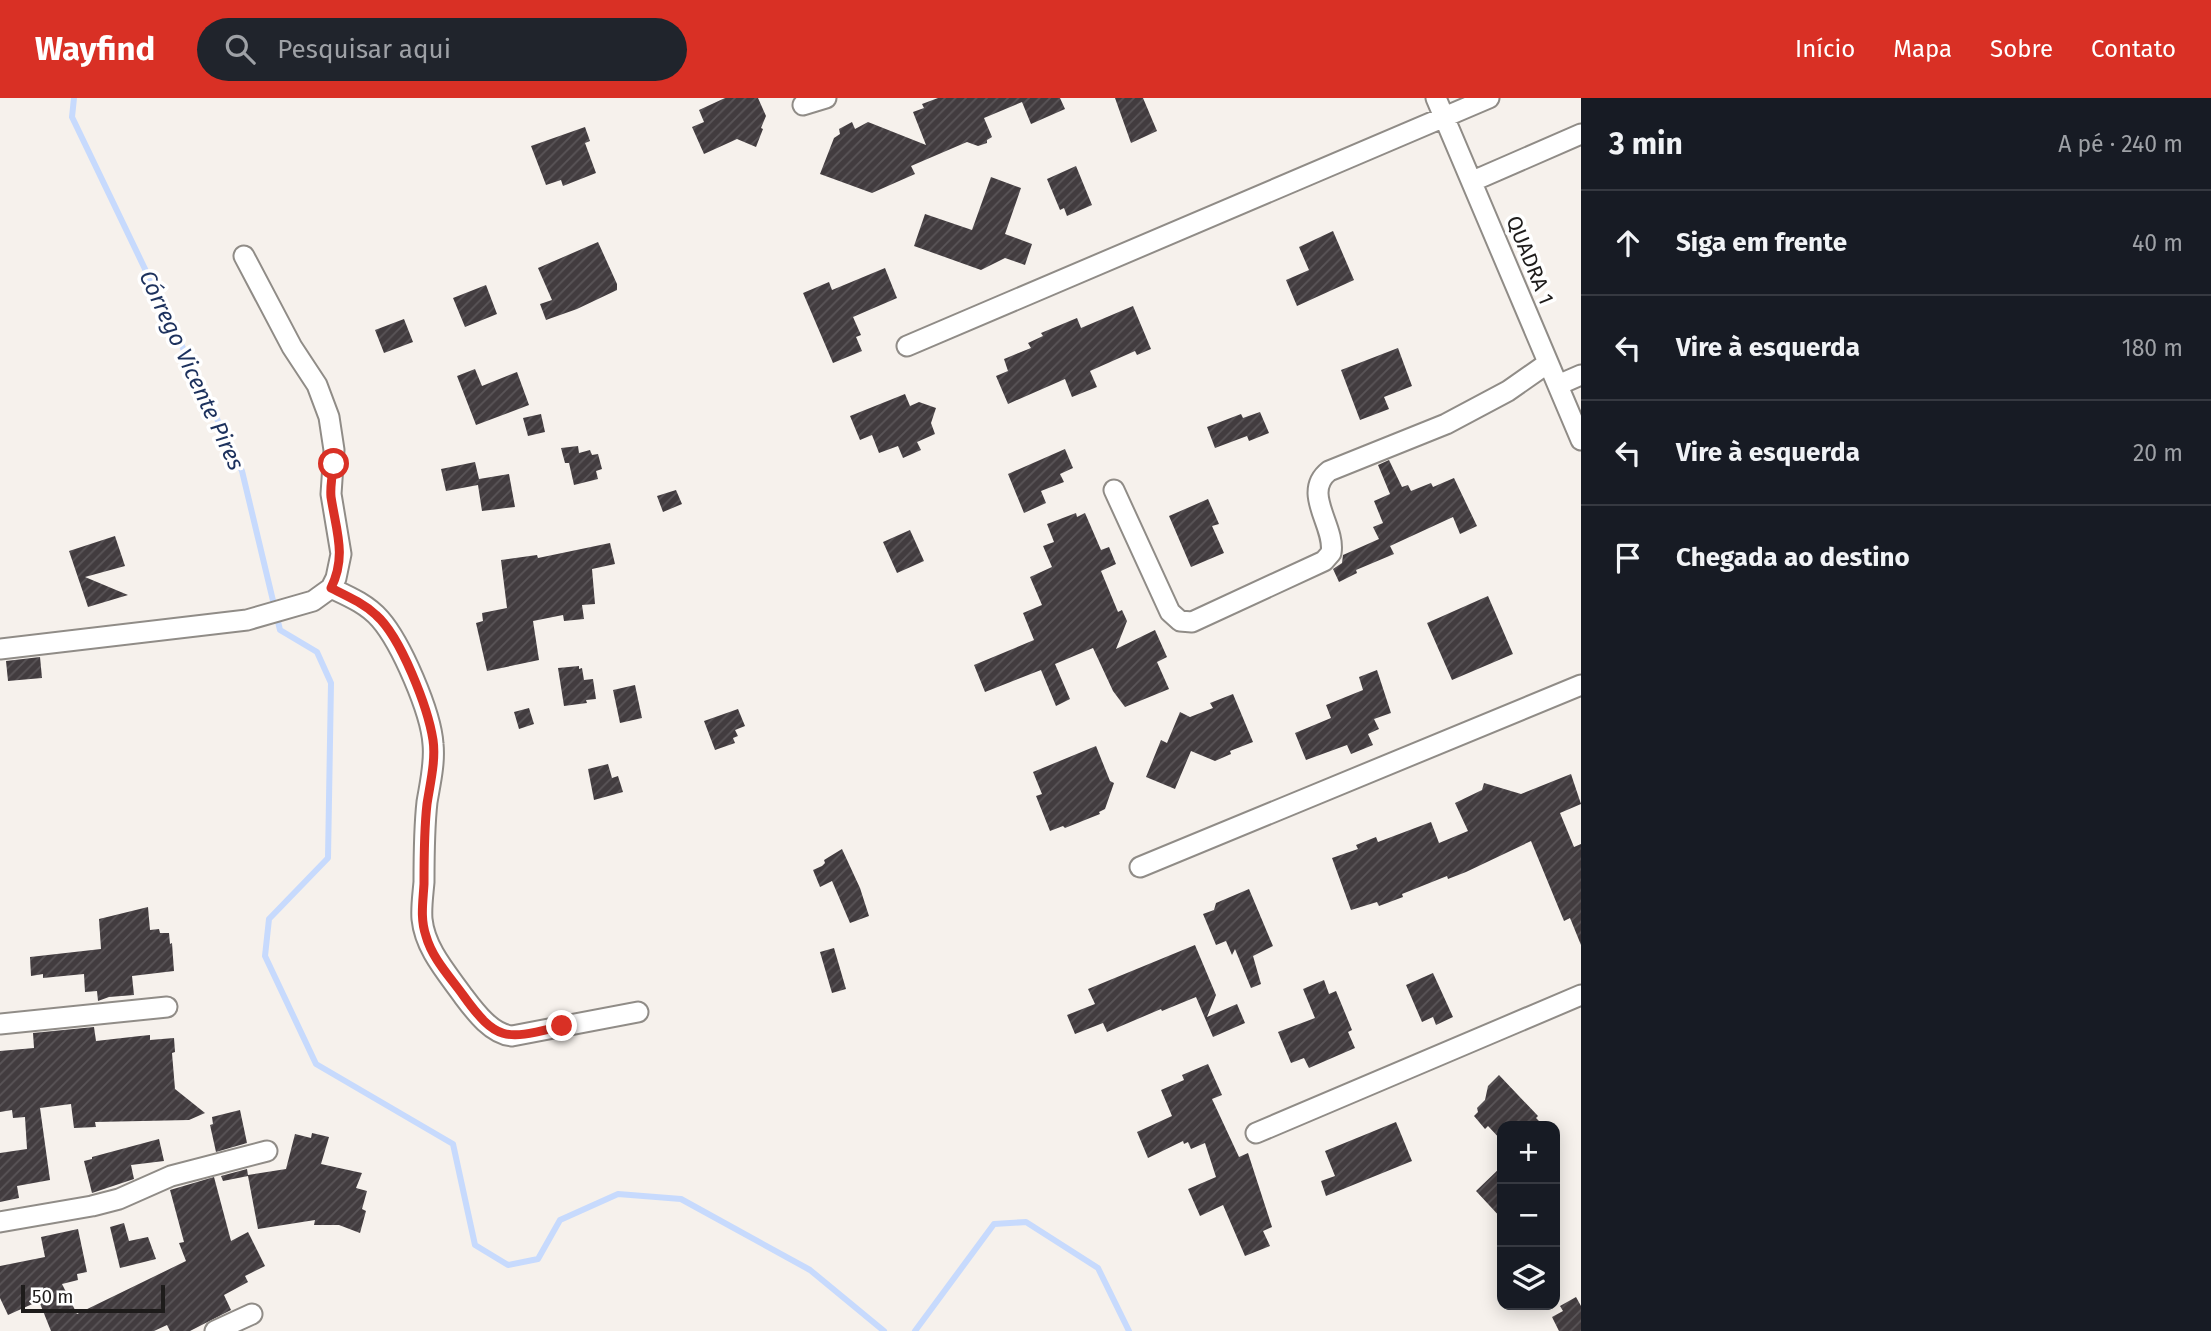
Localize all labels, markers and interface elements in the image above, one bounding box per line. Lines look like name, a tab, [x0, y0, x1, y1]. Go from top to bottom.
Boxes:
search box	[197, 18, 687, 81]
text: Wayfind	[35, 29, 155, 69]
icon: search	[221, 30, 259, 68]
text: Pesquisar aqui	[277, 34, 451, 65]
text: Início	[1795, 35, 1855, 63]
text: Mapa	[1893, 35, 1952, 63]
text: Sobre	[1990, 35, 2053, 63]
text: Contato	[2091, 35, 2176, 63]
text: 3 min	[1609, 126, 1683, 162]
text: A pé · 240 m	[2058, 130, 2183, 158]
street label: QUADRA 1	[1500, 212, 1560, 308]
icon: ahead	[1609, 224, 1647, 262]
text: Siga em frente	[1676, 227, 1847, 258]
text: 40 m	[2132, 229, 2183, 257]
water label: Córrego Vicente Pires	[133, 266, 251, 475]
icon: left	[1609, 329, 1647, 367]
text: Vire à esquerda	[1676, 332, 1860, 363]
text: 180 m	[2122, 334, 2183, 362]
icon: left	[1609, 434, 1647, 472]
text: Vire à esquerda	[1676, 437, 1860, 468]
text: 20 m	[2133, 439, 2183, 467]
route start	[318, 448, 349, 479]
icon: arrive	[1609, 539, 1647, 577]
text: Chegada ao destino	[1676, 542, 1910, 573]
route end	[546, 1010, 577, 1041]
map controls	[1497, 1121, 1560, 1310]
button: +	[1497, 1121, 1560, 1184]
button: −	[1497, 1184, 1560, 1247]
button: layers	[1497, 1247, 1560, 1310]
scale bar	[21, 1282, 164, 1314]
text: 50 m	[32, 1285, 73, 1308]

